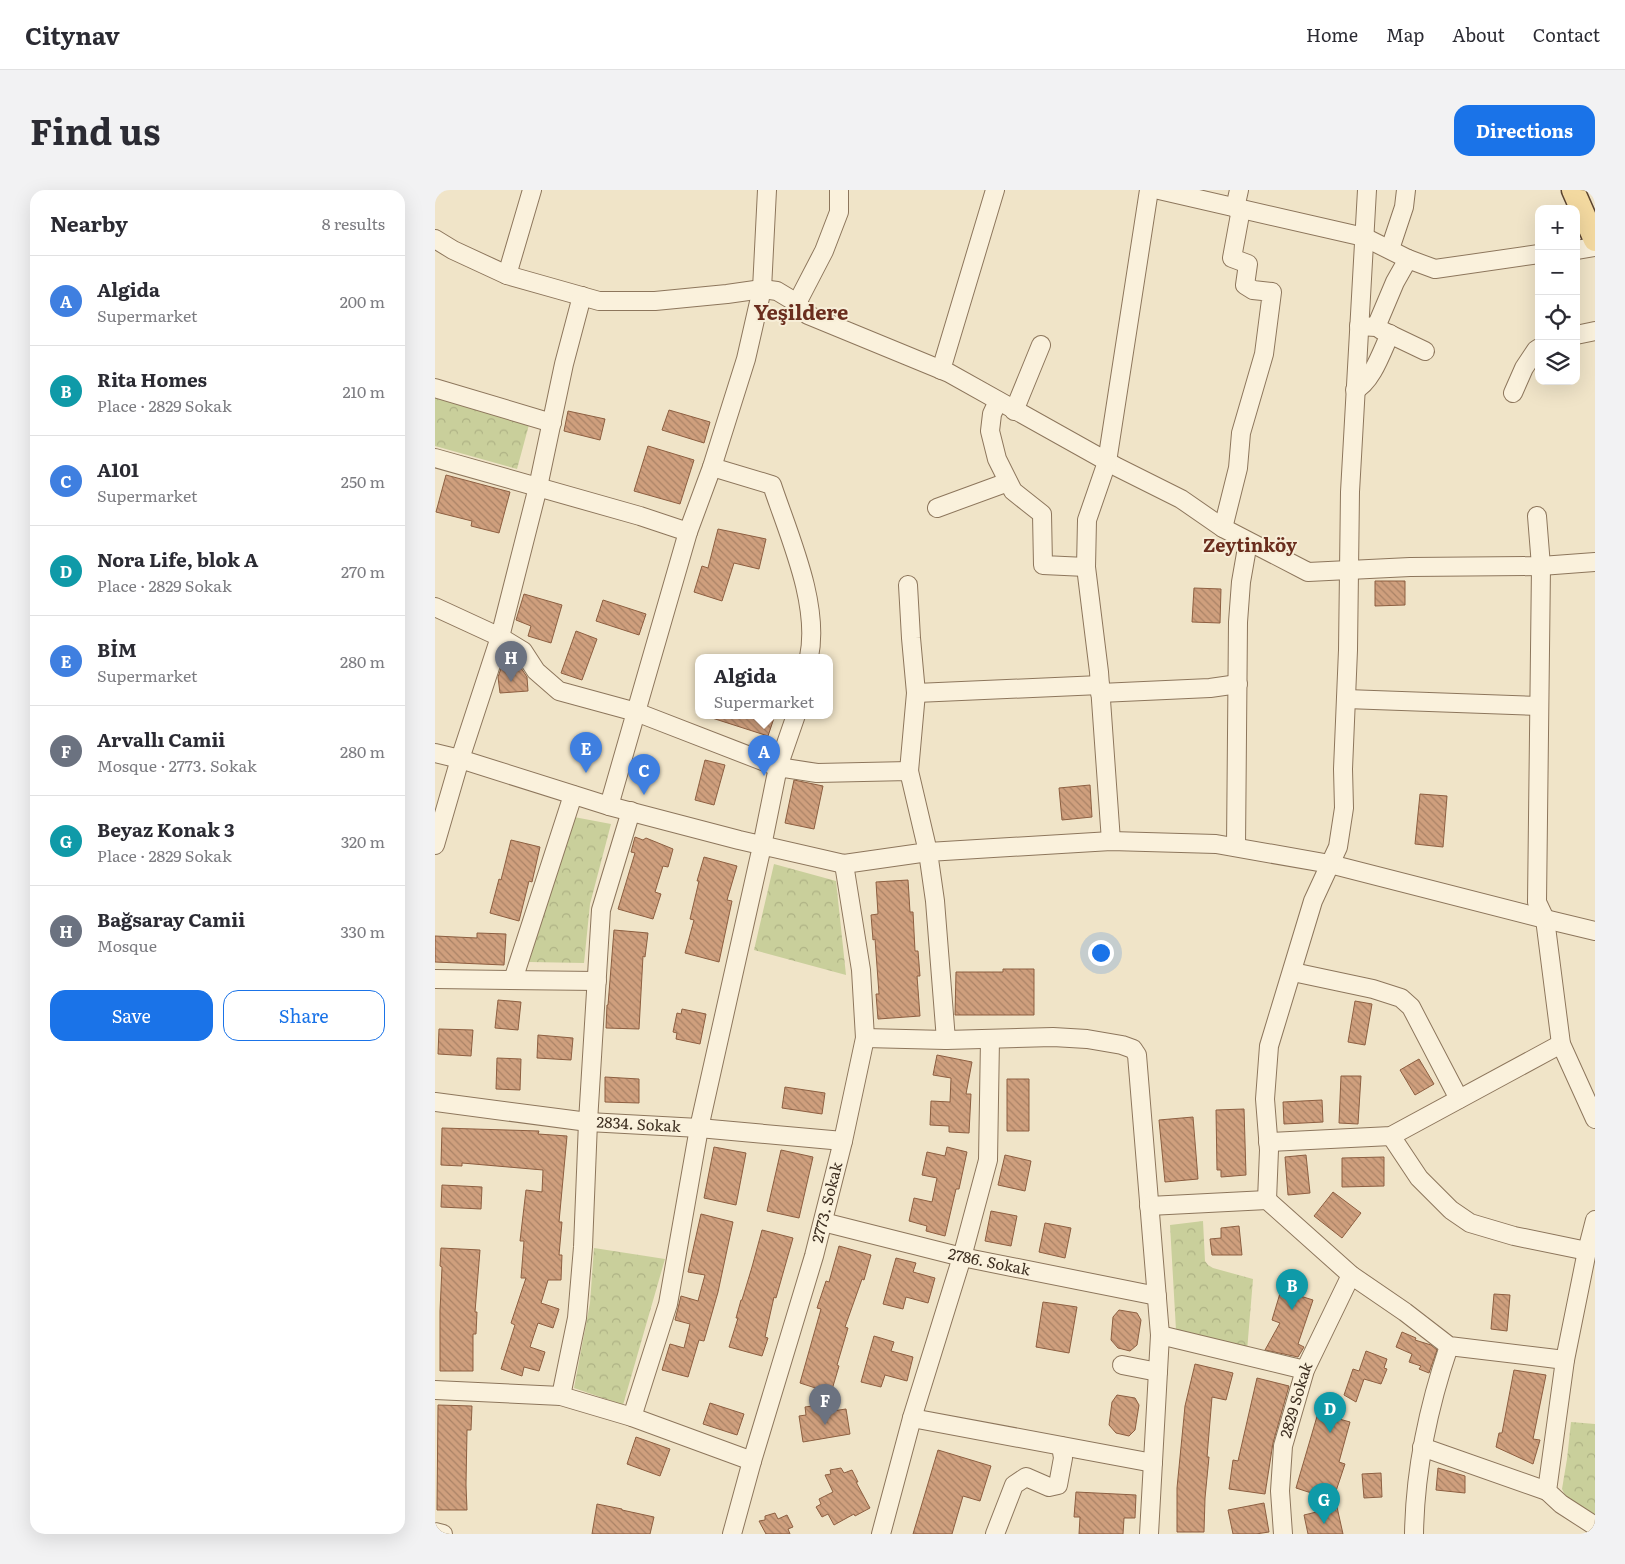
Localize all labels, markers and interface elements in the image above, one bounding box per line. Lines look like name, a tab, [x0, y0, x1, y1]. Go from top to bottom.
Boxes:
text: Citynav	[25, 17, 120, 52]
text: Home	[1306, 21, 1358, 48]
text: Map	[1386, 21, 1424, 48]
text: About	[1452, 21, 1505, 48]
text: Contact	[1533, 21, 1600, 48]
text: Find us	[30, 104, 160, 156]
button: Directions	[1454, 105, 1595, 156]
map controls	[1535, 205, 1580, 385]
button: +	[1535, 205, 1580, 250]
text: Nearby	[50, 207, 128, 238]
text: 8 results	[322, 211, 385, 235]
button: −	[1535, 250, 1580, 295]
text: Algida	[97, 275, 160, 303]
text: A	[60, 289, 72, 313]
text: 200 m	[340, 289, 385, 313]
button: locate	[1535, 295, 1580, 340]
district label: Yeşildere	[754, 296, 848, 326]
text: Supermarket	[97, 303, 197, 327]
button: layers	[1535, 340, 1580, 385]
text: Rita Homes	[97, 365, 207, 393]
text: B	[60, 379, 72, 403]
text: 210 m	[342, 379, 385, 403]
text: Place · 2829 Sokak	[97, 393, 232, 417]
text: A101	[97, 455, 139, 483]
text: C	[60, 469, 72, 493]
text: 250 m	[341, 469, 385, 493]
text: Supermarket	[97, 483, 197, 507]
district label: Zeytinköy	[1203, 531, 1297, 558]
text: Nora Life, blok A	[97, 545, 258, 573]
text: D	[60, 559, 72, 583]
text: 270 m	[341, 559, 385, 583]
text: Place · 2829 Sokak	[97, 573, 232, 597]
text: BİM	[97, 635, 137, 663]
pin: H	[495, 641, 527, 682]
text: E	[61, 649, 71, 673]
text: 280 m	[340, 649, 385, 673]
popup	[695, 654, 833, 719]
text: Algida	[714, 661, 777, 689]
text: Supermarket	[97, 663, 197, 687]
text: Supermarket	[714, 689, 814, 713]
text: Arvallı Camii	[97, 725, 225, 753]
pin: E	[570, 732, 602, 773]
pin: A	[748, 735, 780, 776]
text: F	[61, 739, 71, 763]
text: 280 m	[340, 739, 385, 763]
text: Mosque · 2773. Sokak	[97, 753, 257, 777]
pin: C	[628, 754, 660, 795]
text: Beyaz Konak 3	[97, 815, 235, 843]
text: G	[60, 829, 72, 853]
text: 320 m	[341, 829, 385, 853]
text: Place · 2829 Sokak	[97, 843, 232, 867]
text: Bağsaray Camii	[97, 905, 245, 933]
text: H	[59, 919, 73, 943]
text: 330 m	[340, 919, 385, 943]
text: Mosque	[97, 933, 157, 957]
your location	[1088, 940, 1114, 966]
button: Save	[50, 990, 213, 1041]
button: Share	[223, 990, 385, 1041]
street label: 2834. Sokak	[596, 1109, 682, 1137]
street label: 2773. Sokak	[805, 1158, 847, 1245]
street label: 2786. Sokak	[946, 1241, 1033, 1281]
pin: B	[1276, 1269, 1308, 1310]
street label: 2829 Sokak	[1273, 1357, 1318, 1440]
pin: F	[809, 1384, 841, 1425]
pin: D	[1314, 1392, 1346, 1433]
pin: G	[1308, 1483, 1340, 1524]

